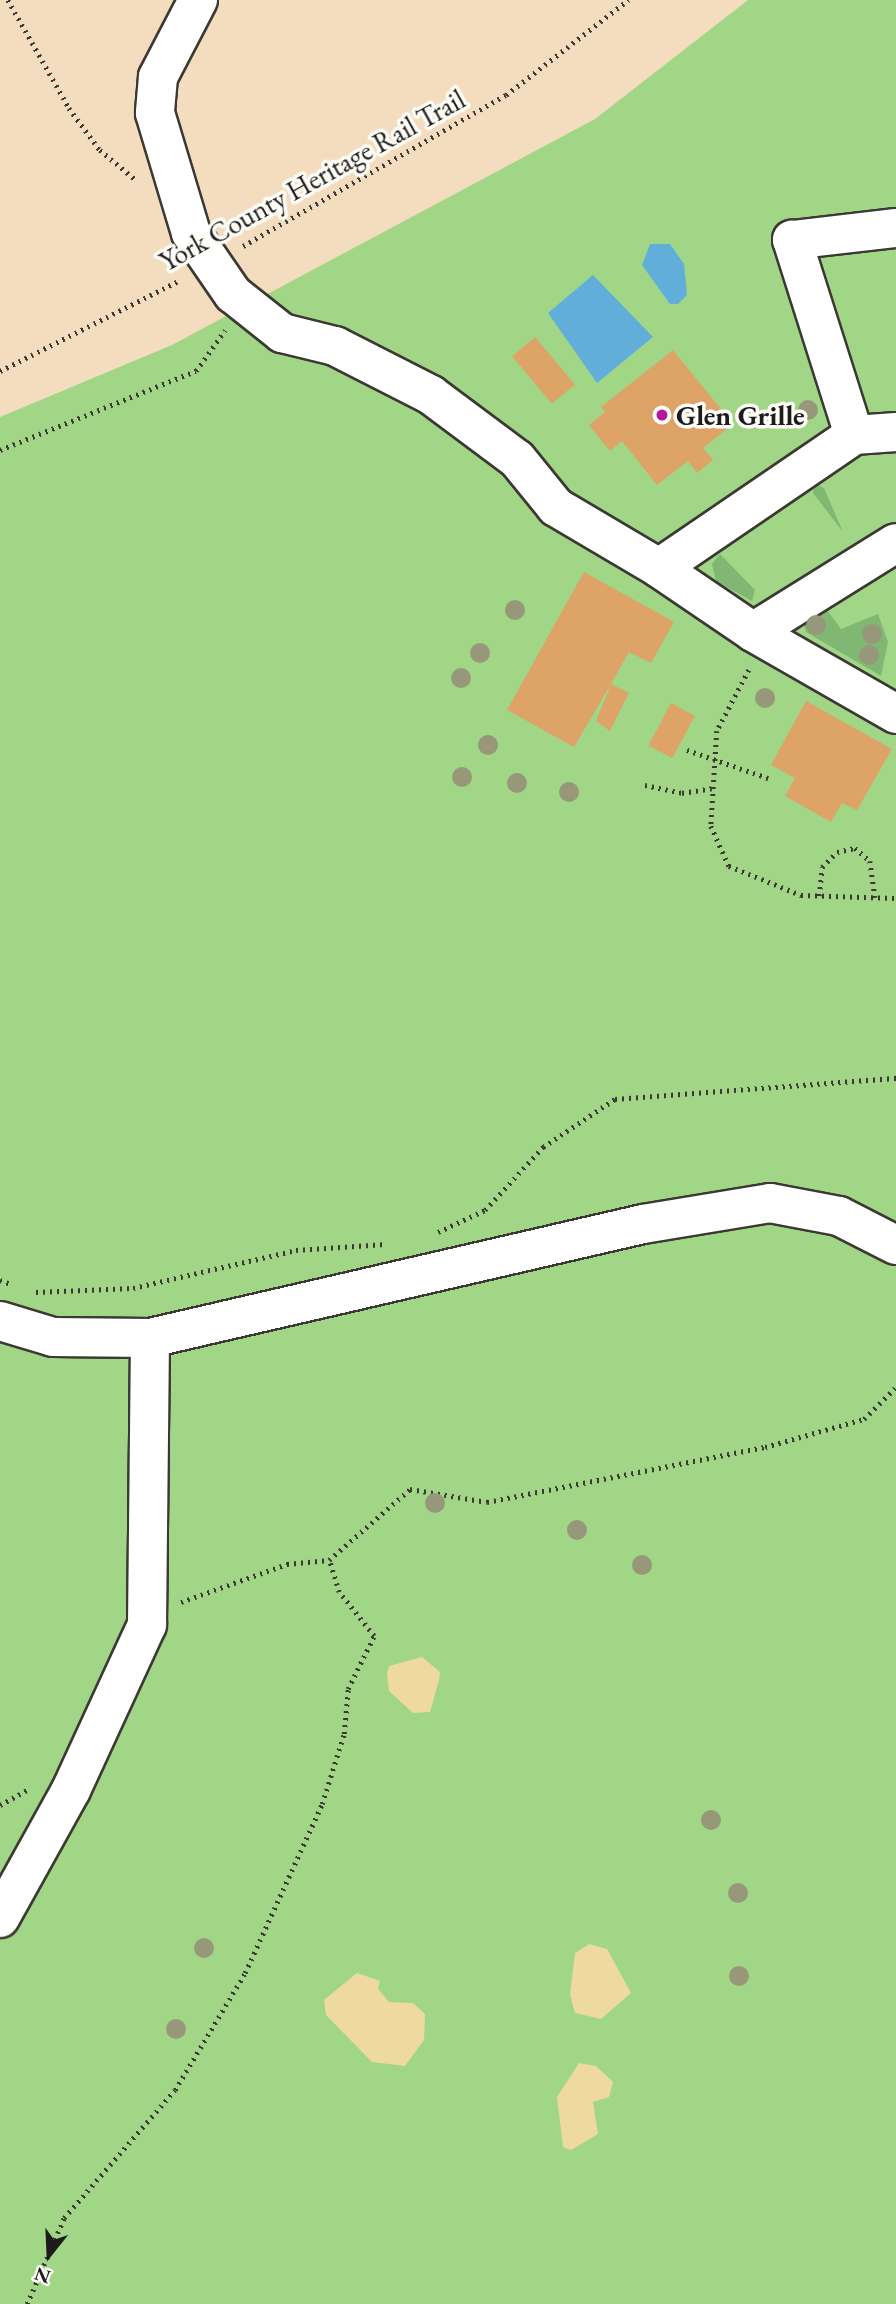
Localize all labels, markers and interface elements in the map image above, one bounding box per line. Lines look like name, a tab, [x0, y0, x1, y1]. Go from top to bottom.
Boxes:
street label: York County Heritage Rail Trail	[153, 82, 471, 278]
place label: Glen Grille	[676, 398, 805, 432]
marker: Glen Grille	[654, 407, 670, 423]
north arrow	[14, 2220, 84, 2290]
text: N	[31, 2261, 54, 2290]

